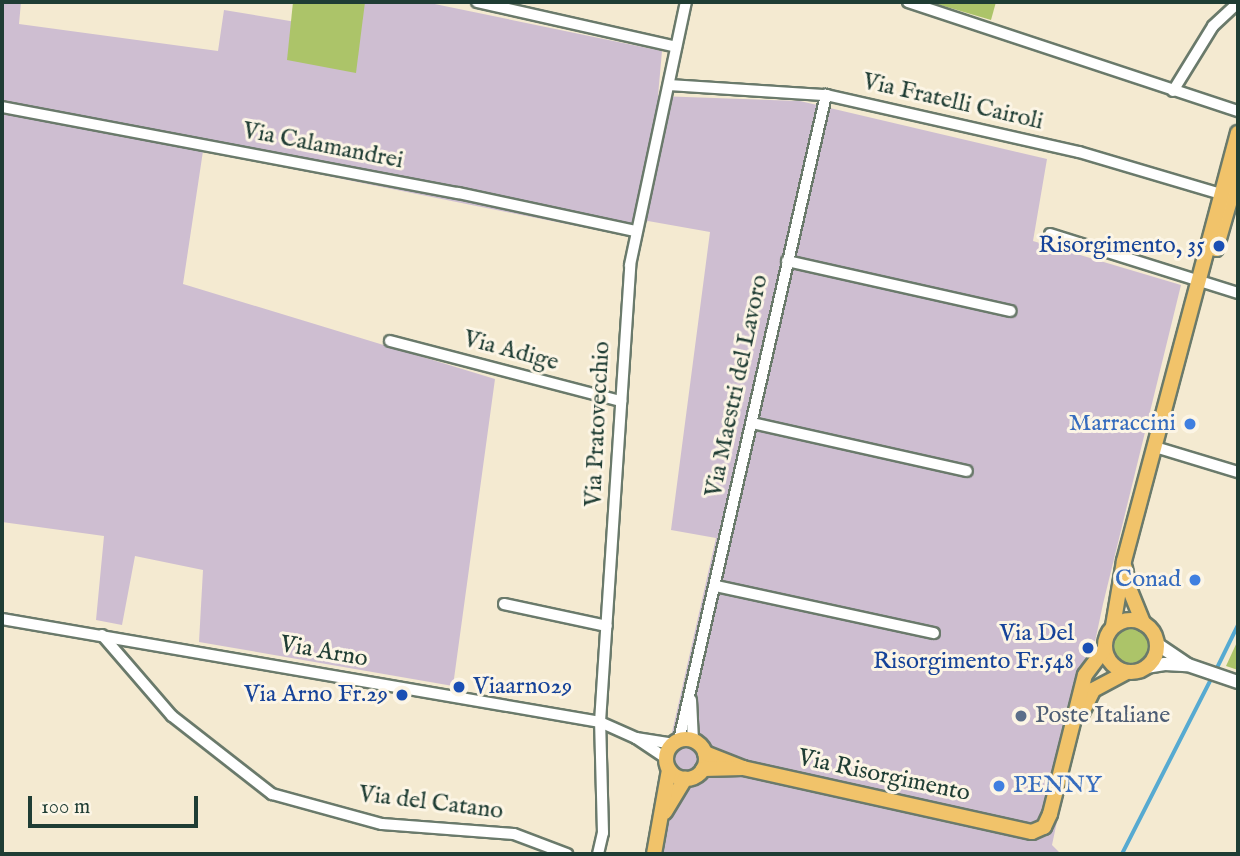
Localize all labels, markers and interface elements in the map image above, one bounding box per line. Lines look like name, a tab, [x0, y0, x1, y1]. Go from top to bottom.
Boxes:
street label: Via Fratelli Cairoli	[860, 67, 1046, 137]
street label: Via Calamandrei	[240, 116, 406, 176]
place label: Risorgimento, 35	[1038, 232, 1205, 260]
marker: Risorgimento, 35	[1211, 238, 1227, 254]
street label: Via Maestri del Lavoro	[699, 272, 775, 500]
street label: Via Adige	[460, 325, 562, 377]
street label: Via Pratovecchio	[579, 340, 617, 508]
place label: Marraccini	[1069, 410, 1176, 438]
marker: Marraccini	[1182, 416, 1198, 432]
place label: Conad	[1115, 566, 1181, 594]
marker: Conad	[1187, 572, 1203, 588]
place label: Via Del Risorgimento Fr.548	[873, 620, 1074, 676]
street label: Via Arno	[278, 630, 370, 674]
marker: Via Del Risorgimento Fr.548	[1080, 640, 1096, 656]
place label: Viaarno29	[473, 673, 572, 701]
marker: Viaarno29	[451, 679, 467, 695]
place label: Via Arno Fr.29	[244, 681, 388, 709]
marker: Via Arno Fr.29	[394, 687, 410, 703]
place label: Poste Italiane	[1035, 702, 1170, 730]
marker: Poste Italiane	[1013, 708, 1029, 724]
street label: Via Risorgimento	[795, 744, 973, 808]
place label: PENNY	[1013, 772, 1101, 800]
marker: PENNY	[991, 778, 1007, 794]
street label: Via del Catano	[357, 780, 505, 826]
scale bar	[32, 782, 201, 826]
text: 100 m	[41, 794, 90, 821]

